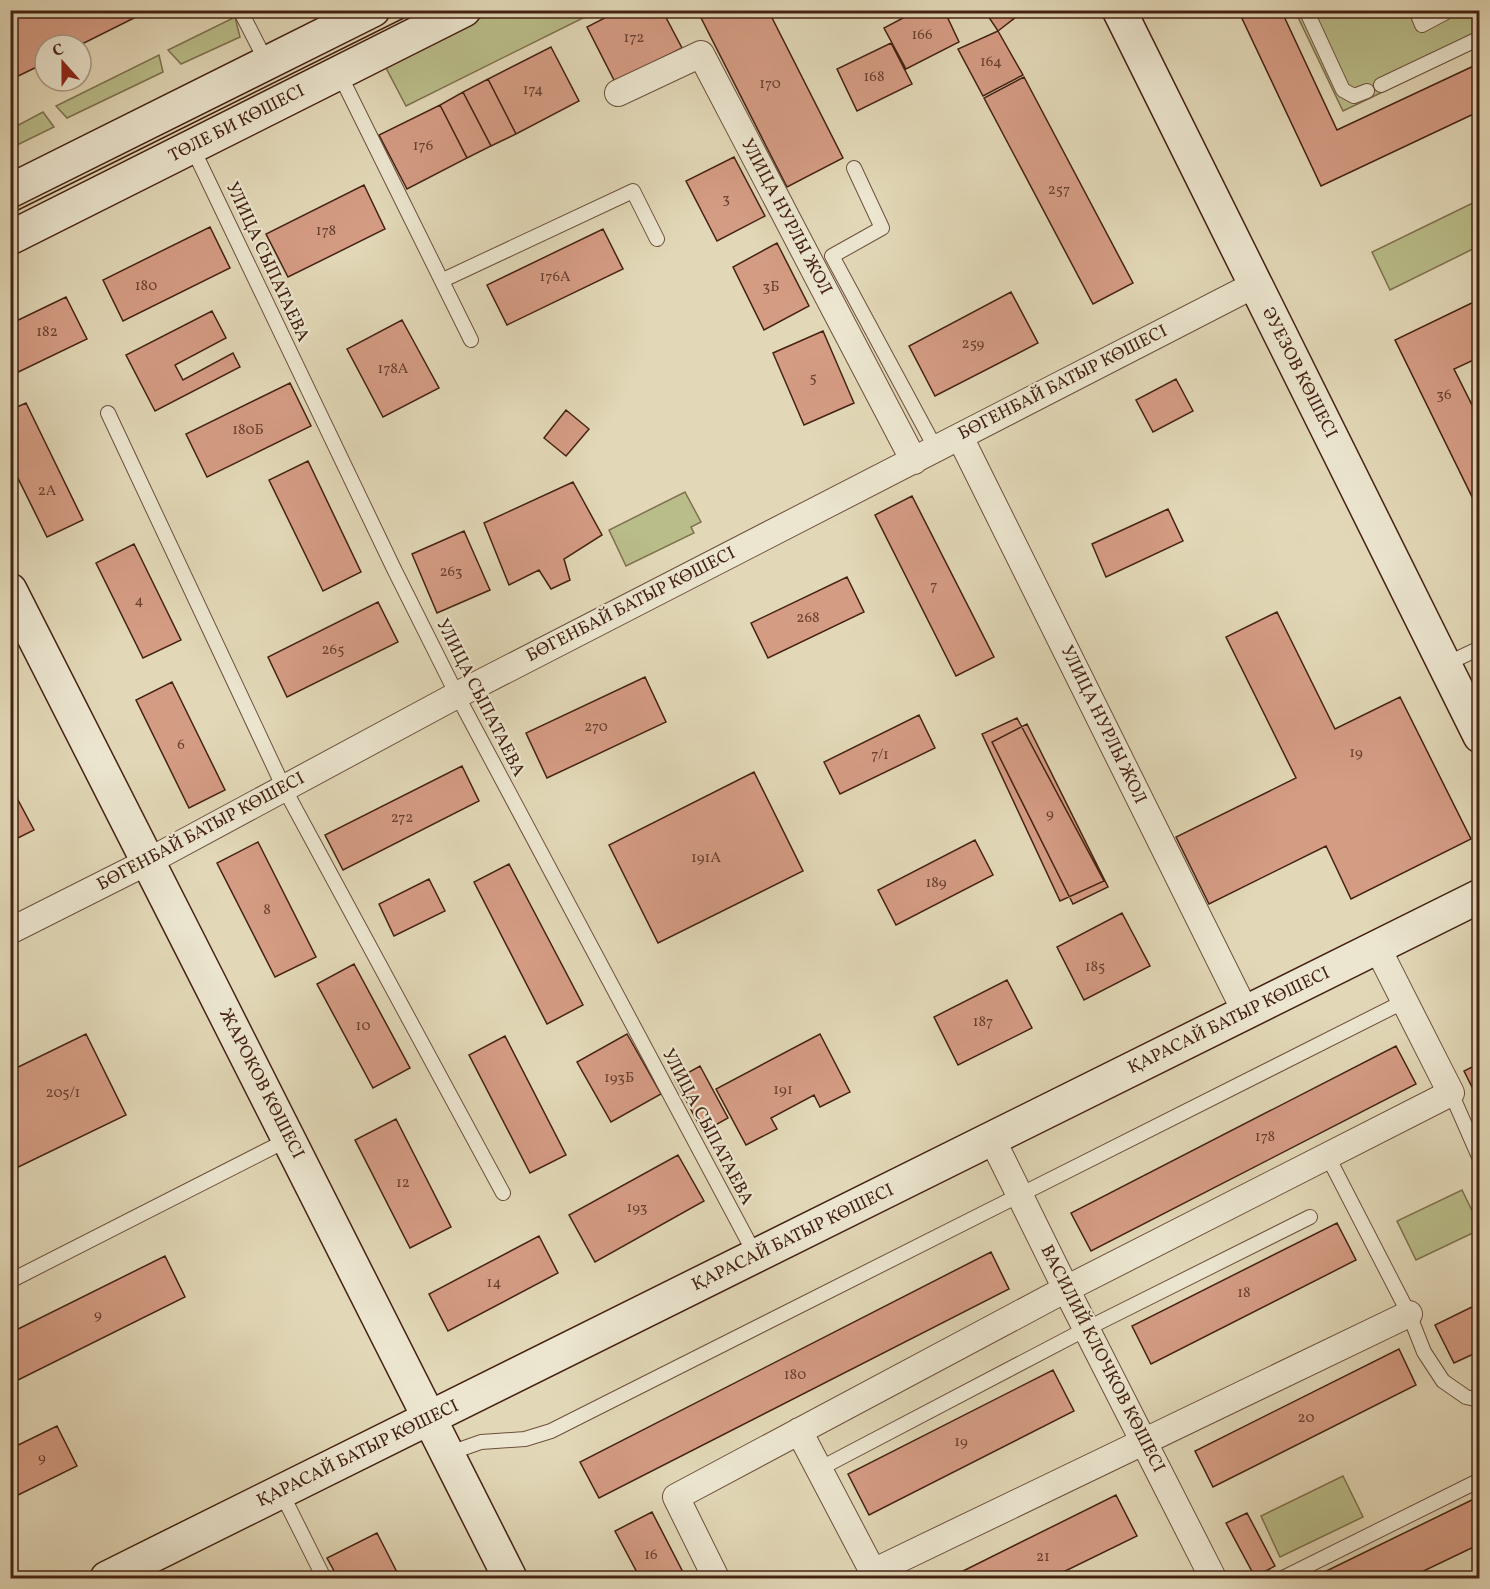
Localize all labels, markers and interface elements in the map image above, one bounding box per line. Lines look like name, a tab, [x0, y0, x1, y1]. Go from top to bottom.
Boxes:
house number: 166	[911, 25, 933, 46]
house number: 172	[624, 28, 644, 49]
north arrow	[33, 33, 93, 93]
text: С	[50, 39, 67, 63]
house number: 164	[980, 52, 1002, 73]
house number: 168	[863, 67, 885, 88]
house number: 170	[759, 74, 781, 95]
street label: ТӨЛЕ БИ КӨШЕСІ	[165, 79, 309, 169]
house number: 174	[523, 80, 543, 101]
street label: УЛИЦА НУРЛЫ ЖОЛ	[734, 135, 838, 299]
house number: 176	[413, 136, 433, 157]
street label: УЛИЦА СЫПАТАЕВА	[219, 178, 315, 346]
house number: 257	[1048, 180, 1070, 201]
house number: 3	[722, 189, 730, 210]
house number: 178	[316, 221, 336, 242]
house number: 176А	[539, 267, 571, 288]
house number: 180	[135, 276, 157, 297]
house number: 3Б	[763, 277, 779, 298]
street label: ӘУЕЗОВ КӨШЕСІ	[1255, 303, 1343, 443]
street label: БӨГЕНБАЙ БАТЫР КӨШЕСІ	[954, 319, 1172, 447]
house number: 182	[36, 322, 58, 343]
house number: 259	[962, 334, 985, 355]
house number: 178А	[378, 359, 409, 380]
house number: 5	[809, 368, 817, 389]
house number: 36	[1436, 385, 1452, 406]
house number: 180Б	[232, 420, 264, 441]
house number: 2А	[38, 481, 57, 502]
street label: БӨГЕНБАЙ БАТЫР КӨШЕСІ	[522, 541, 740, 669]
house number: 263	[439, 562, 463, 583]
house number: 7	[930, 576, 938, 597]
house number: 4	[135, 591, 144, 612]
house number: 268	[796, 608, 820, 629]
street label: УЛИЦА СЫПАТАЕВА	[429, 615, 531, 781]
house number: 265	[322, 640, 344, 661]
street label: УЛИЦА НУРЛЫ ЖОЛ	[1054, 642, 1152, 808]
house number: 270	[584, 717, 608, 738]
house number: 6	[177, 735, 185, 756]
house number: 19	[1349, 743, 1363, 764]
house number: 7/1	[871, 745, 889, 766]
street label: БӨГЕНБАЙ БАТЫР КӨШЕСІ	[93, 767, 309, 897]
house number: 9	[1046, 804, 1054, 825]
house number: 272	[391, 808, 413, 829]
house number: 191А	[691, 848, 721, 869]
house number: 189	[925, 873, 947, 894]
house number: 8	[263, 900, 271, 921]
house number: 185	[1085, 957, 1105, 978]
street label: ҚАРАСАЙ БАТЫР КӨШЕСІ	[1124, 961, 1334, 1081]
street label: ЖАРОКОВ КӨШЕСІ	[212, 1005, 310, 1163]
house number: 187	[973, 1012, 993, 1033]
house number: 10	[356, 1016, 370, 1037]
street label: УЛИЦА СЫПАТАЕВА	[655, 1044, 759, 1210]
house number: 193Б	[604, 1068, 634, 1089]
house number: 191	[773, 1080, 793, 1101]
house number: 205/1	[46, 1083, 80, 1104]
house number: 178	[1255, 1127, 1275, 1148]
house number: 12	[396, 1173, 410, 1194]
street label: ҚАРАСАЙ БАТЫР КӨШЕСІ	[688, 1178, 898, 1298]
house number: 193	[626, 1198, 648, 1219]
street label: ВАСИЛИЙ КЛОЧКОВ КӨШЕСІ	[1034, 1241, 1170, 1477]
house number: 14	[487, 1273, 501, 1294]
house number: 18	[1237, 1283, 1251, 1304]
house number: 9	[94, 1305, 102, 1326]
house number: 180	[784, 1365, 806, 1386]
street label: ҚАРАСАЙ БАТЫР КӨШЕСІ	[253, 1394, 463, 1514]
house number: 20	[1298, 1408, 1314, 1429]
house number: 19	[954, 1432, 968, 1453]
house number: 9	[38, 1448, 46, 1469]
house number: 16	[644, 1545, 658, 1566]
house number: 21	[1036, 1547, 1050, 1568]

